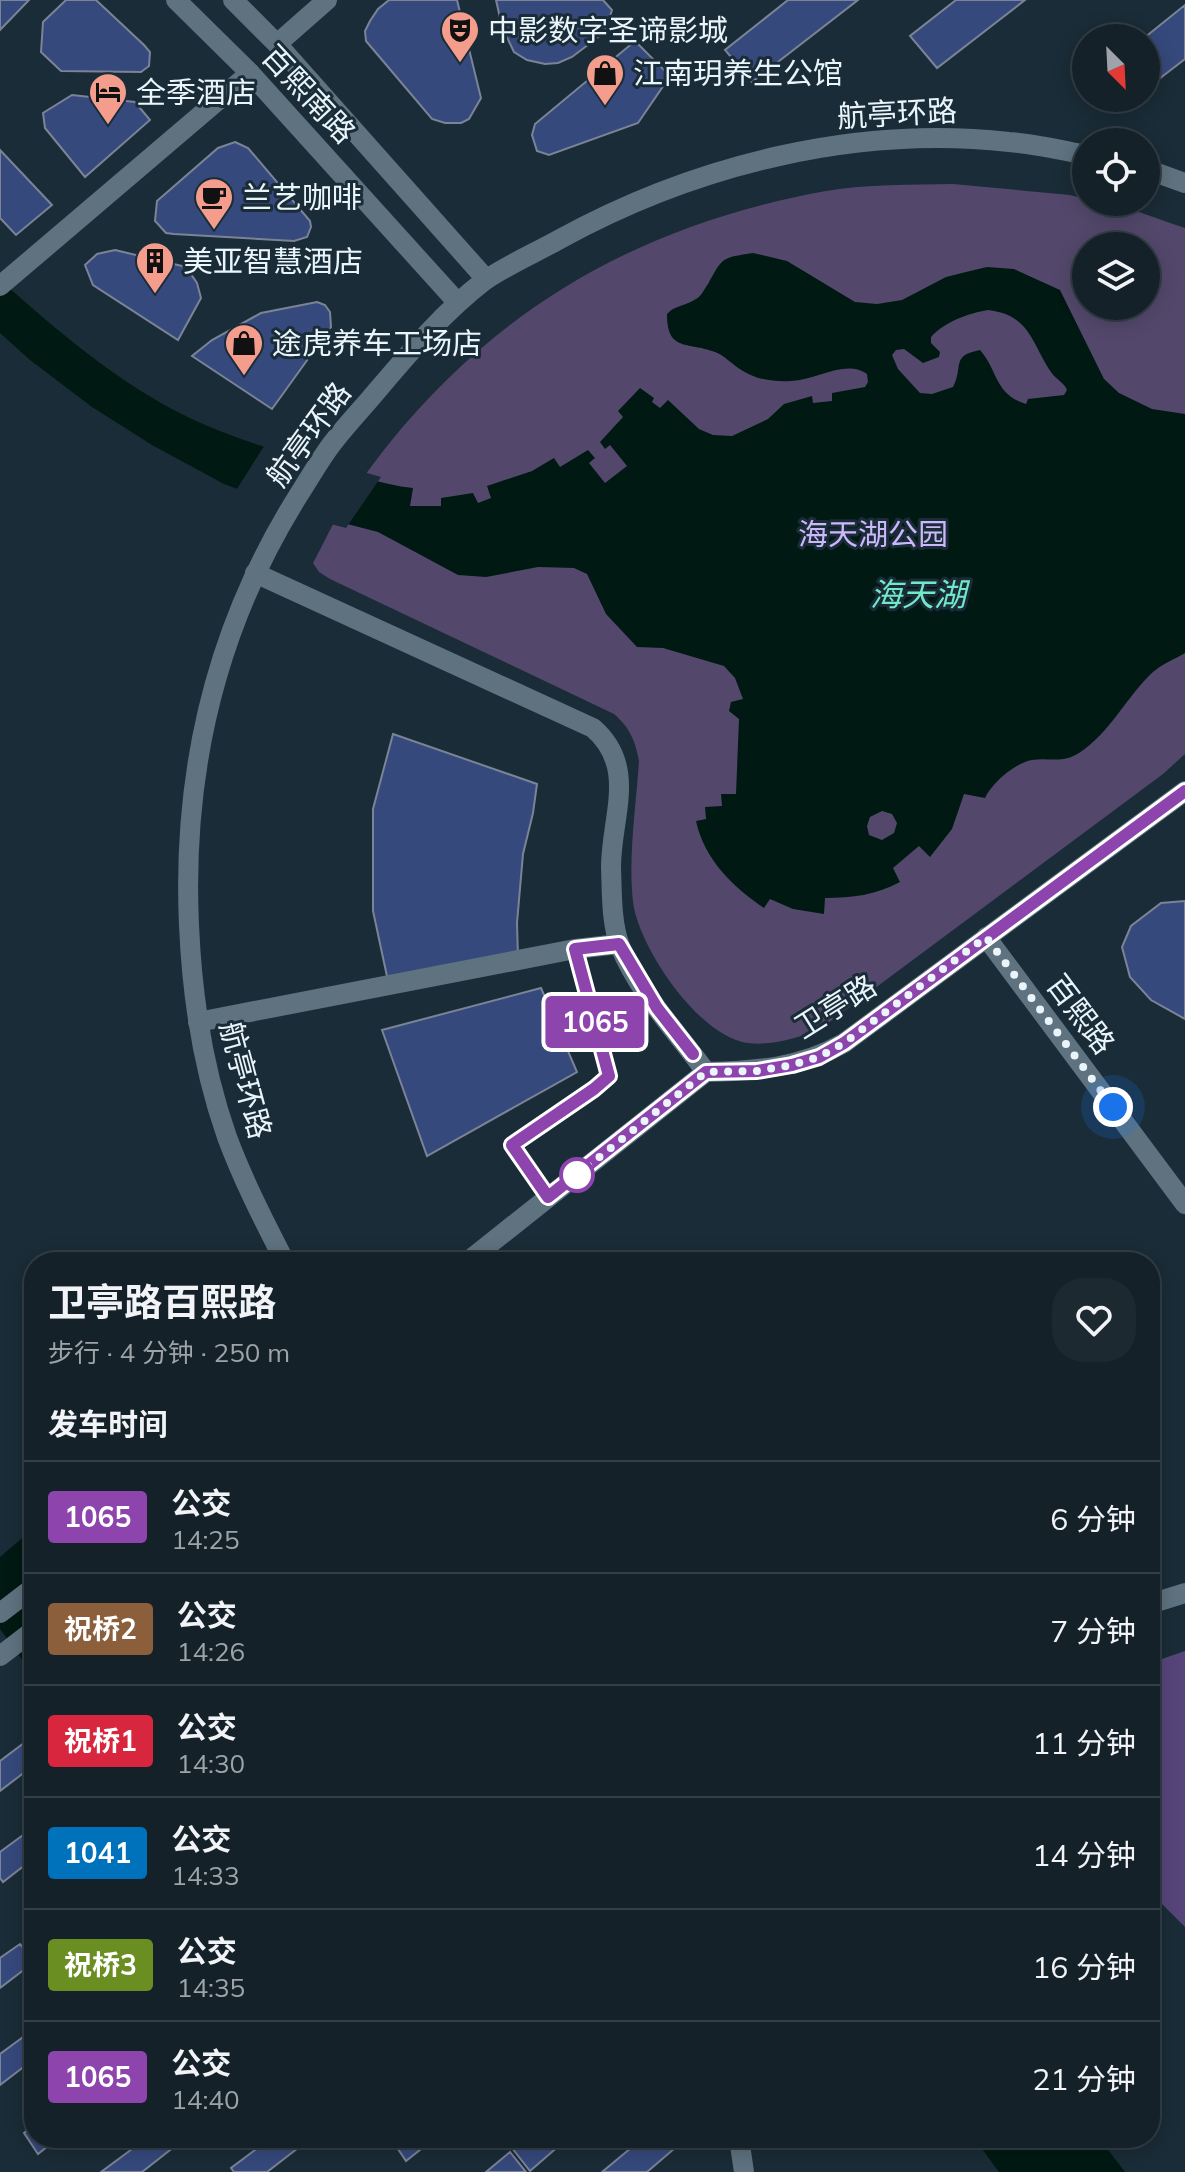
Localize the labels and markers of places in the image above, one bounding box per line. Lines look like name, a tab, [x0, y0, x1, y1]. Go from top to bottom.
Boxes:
theatre icon: 中影数字圣谛影城	[439, 9, 481, 64]
place label: 中影数字圣谛影城	[488, 11, 728, 49]
shop icon: 江南玥养生公馆	[584, 52, 626, 107]
place label: 江南玥养生公馆	[633, 54, 843, 92]
hotel icon: 全季酒店	[87, 71, 129, 126]
place label: 全季酒店	[136, 73, 256, 111]
cafe icon: 兰艺咖啡	[193, 176, 235, 231]
place label: 兰艺咖啡	[242, 178, 362, 216]
building icon: 美亚智慧酒店	[134, 240, 176, 295]
place label: 美亚智慧酒店	[183, 242, 363, 280]
shop icon: 途虎养车工场店	[223, 322, 265, 377]
place label: 途虎养车工场店	[272, 324, 482, 362]
unlabelled marker	[560, 1158, 594, 1192]

